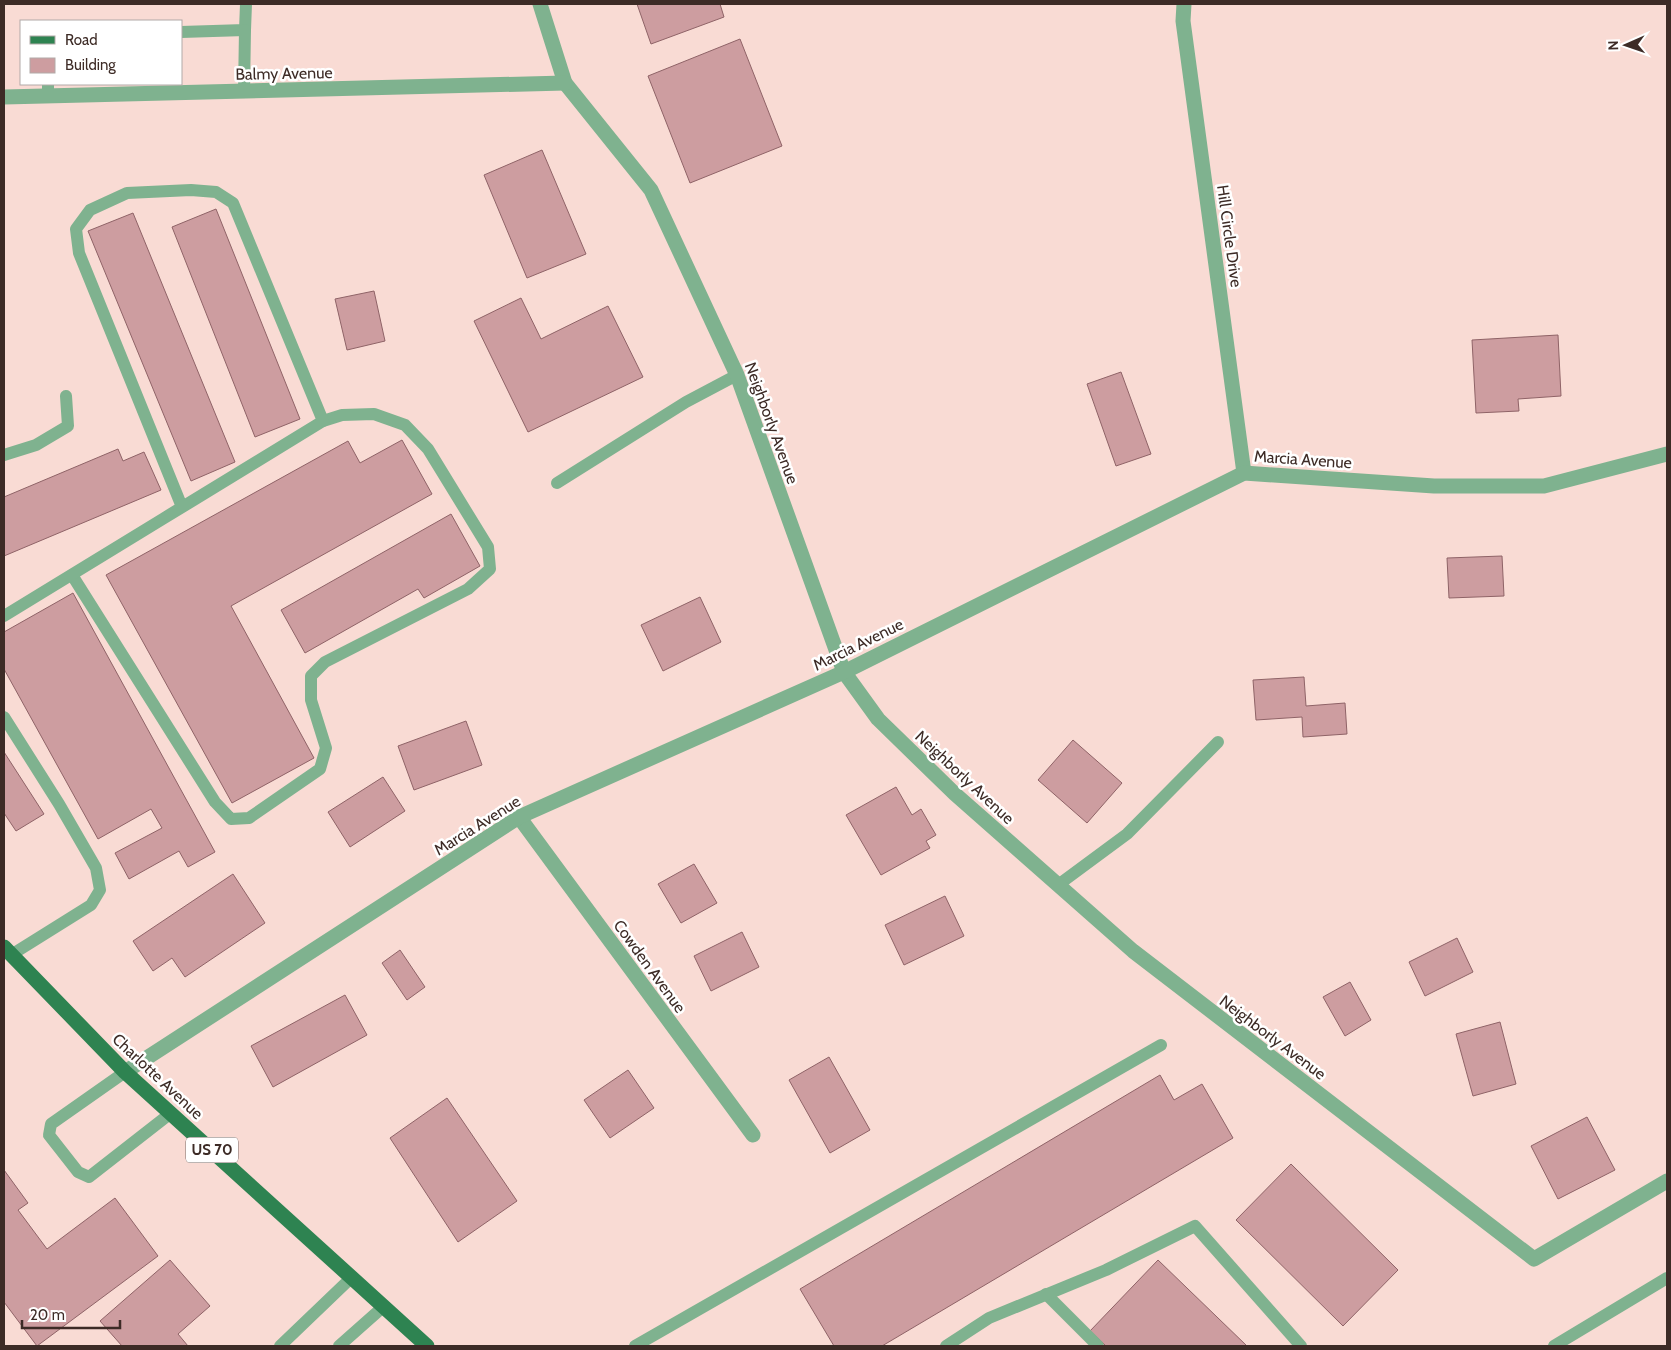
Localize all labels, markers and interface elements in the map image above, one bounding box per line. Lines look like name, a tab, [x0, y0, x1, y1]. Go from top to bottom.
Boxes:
legend	[20, 20, 182, 85]
north arrow	[1601, 20, 1651, 70]
text: Road	[65, 31, 98, 49]
text: N	[1604, 40, 1622, 51]
text: Building	[65, 56, 116, 74]
street label: Balmy Avenue	[235, 63, 333, 84]
street label: Hill Circle Drive	[1213, 184, 1246, 288]
street label: Neighborly Avenue	[741, 360, 802, 487]
street label: Marcia Avenue	[1253, 447, 1353, 472]
street label: Marcia Avenue	[810, 614, 906, 674]
street label: Neighborly Avenue	[911, 727, 1018, 828]
street label: Marcia Avenue	[431, 791, 524, 859]
street label: Cowden Avenue	[610, 916, 690, 1016]
street label: Neighborly Avenue	[1216, 991, 1330, 1084]
street label: Charlotte Avenue	[108, 1030, 207, 1123]
road number: US 70	[186, 1138, 238, 1162]
scale bar	[22, 1298, 120, 1330]
text: 20 m	[30, 1306, 65, 1324]

